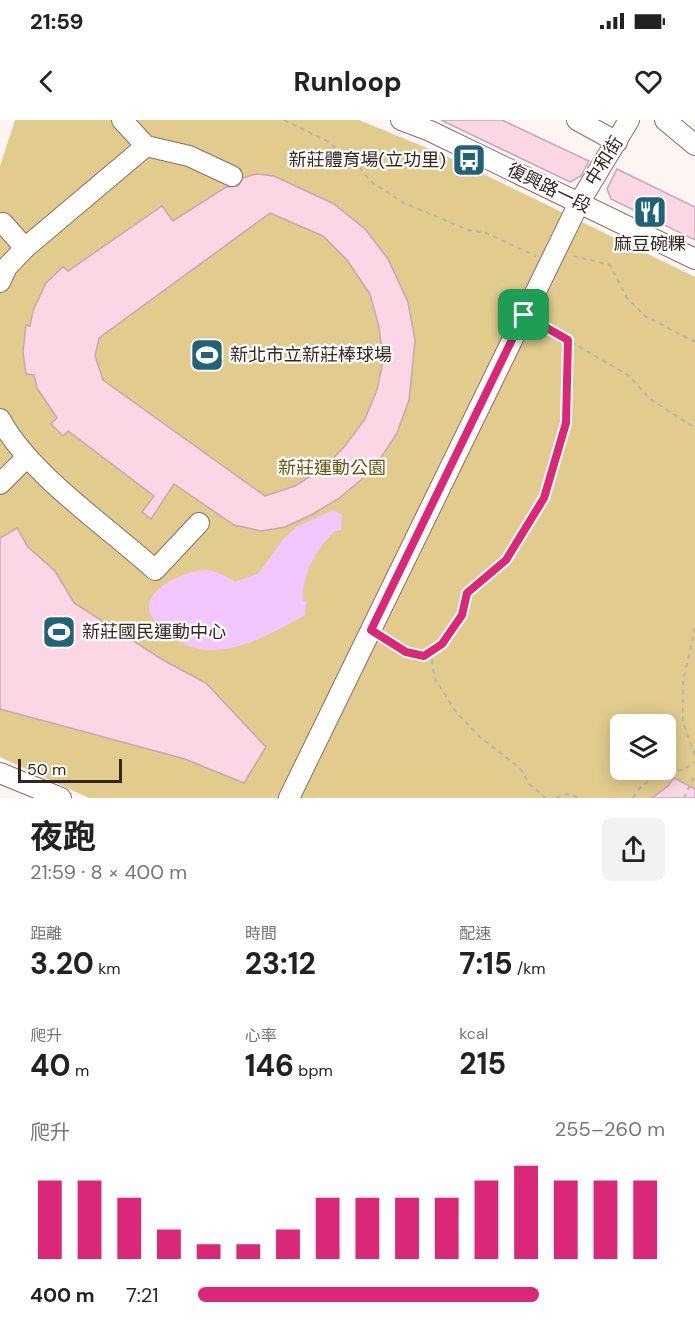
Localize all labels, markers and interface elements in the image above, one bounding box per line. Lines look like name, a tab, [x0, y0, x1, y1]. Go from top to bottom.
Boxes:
text: 21:59	[30, 7, 83, 36]
text: Runloop	[293, 64, 402, 99]
icon: back	[30, 65, 63, 98]
icon: heart	[632, 65, 665, 98]
street label: 中和街	[580, 132, 628, 190]
bus stop icon: 新莊體育場(立功里)	[451, 142, 487, 178]
place label: 新莊體育場(立功里)	[289, 148, 446, 172]
street label: 復興路一段	[503, 157, 595, 219]
restaurant icon: 麻豆碗粿	[632, 194, 668, 230]
place label: 麻豆碗粿	[614, 232, 686, 256]
pin	[498, 289, 549, 340]
icon: arrive	[507, 298, 540, 331]
sports icon: 新北市立新莊棒球場	[189, 337, 225, 373]
place label: 新北市立新莊棒球場	[230, 343, 392, 367]
park label: 新莊運動公園	[278, 456, 386, 480]
sports icon: 新莊國民運動中心	[41, 614, 77, 650]
place label: 新莊國民運動中心	[82, 620, 226, 644]
map controls	[610, 714, 676, 780]
button: layers	[610, 714, 676, 780]
scale bar	[18, 756, 122, 784]
text: 50 m	[27, 759, 66, 780]
text: 夜跑	[30, 815, 96, 858]
button: share	[602, 818, 665, 881]
text: 21:59 · 8 × 400 m	[30, 859, 187, 885]
text: 距離	[30, 923, 62, 944]
text: 時間	[245, 923, 277, 944]
text: 配速	[459, 923, 491, 944]
text: 3.20	[30, 944, 94, 983]
text: 23:12	[245, 944, 316, 983]
text: 7:15	[459, 944, 513, 983]
text: km	[94, 958, 121, 979]
text: /km	[513, 958, 546, 979]
text: kcal	[459, 1023, 488, 1044]
text: 爬升	[30, 1025, 62, 1046]
text: 心率	[245, 1025, 277, 1046]
text: 215	[459, 1044, 506, 1083]
text: 40	[30, 1046, 71, 1085]
text: 146	[245, 1046, 294, 1085]
text: m	[71, 1060, 89, 1081]
text: bpm	[294, 1060, 333, 1081]
text: 255–260 m	[555, 1116, 665, 1142]
text: 爬升	[30, 1119, 70, 1145]
text: 400 m	[30, 1282, 95, 1308]
text: 7:21	[126, 1282, 158, 1308]

